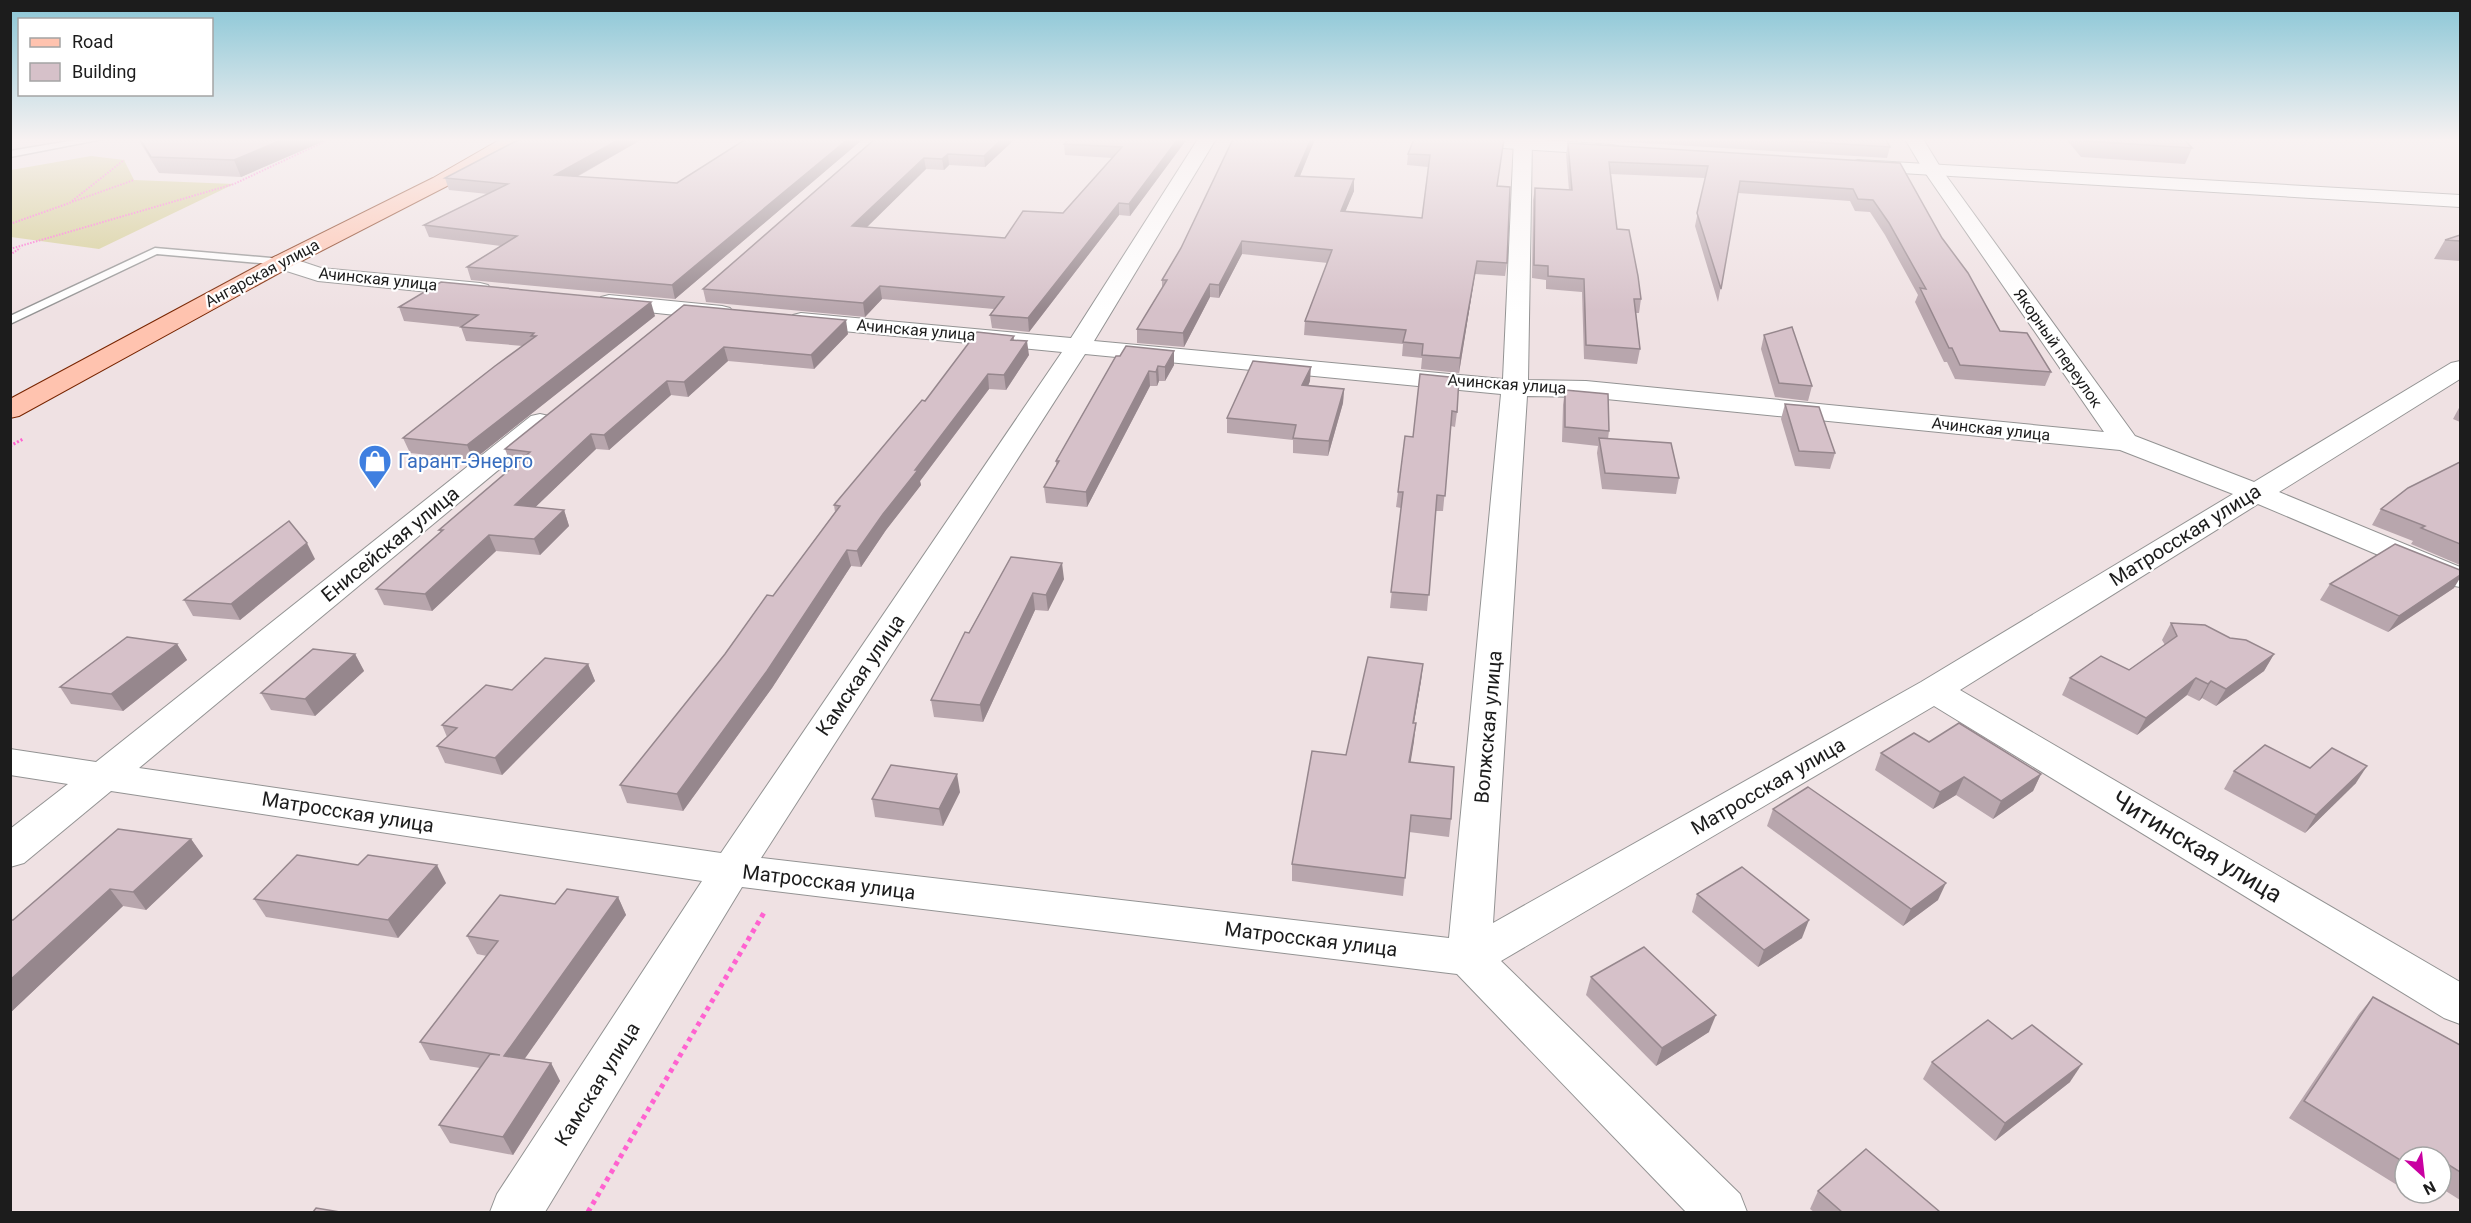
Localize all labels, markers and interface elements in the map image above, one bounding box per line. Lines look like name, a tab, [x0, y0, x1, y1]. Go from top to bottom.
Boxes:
legend	[18, 18, 213, 96]
text: Road	[72, 31, 113, 52]
text: Building	[72, 61, 136, 82]
street label: Ангарская улица	[202, 235, 322, 311]
street label: Ачинская улица	[318, 263, 438, 295]
street label: Якорный переулок	[2010, 285, 2106, 411]
street label: Ачинская улица	[856, 315, 976, 345]
street label: Ачинская улица	[1447, 370, 1567, 398]
street label: Ачинская улица	[1931, 413, 2051, 445]
shop icon: Гарант-Энерго	[357, 443, 393, 490]
place label: Гарант-Энерго	[398, 449, 533, 473]
street label: Матросская улица	[2105, 479, 2265, 591]
street label: Енисейская улица	[316, 481, 464, 607]
street label: Камская улица	[810, 610, 910, 740]
street label: Волжская улица	[1469, 650, 1507, 804]
street label: Матросская улица	[1687, 732, 1849, 840]
street label: Читинская улица	[2107, 785, 2287, 909]
street label: Матросская улица	[260, 787, 436, 837]
street label: Матросская улица	[741, 859, 917, 905]
street label: Матросская улица	[1223, 916, 1399, 962]
street label: Камская улица	[549, 1018, 645, 1150]
north arrow	[2393, 1145, 2453, 1205]
text: N	[2420, 1177, 2439, 1199]

